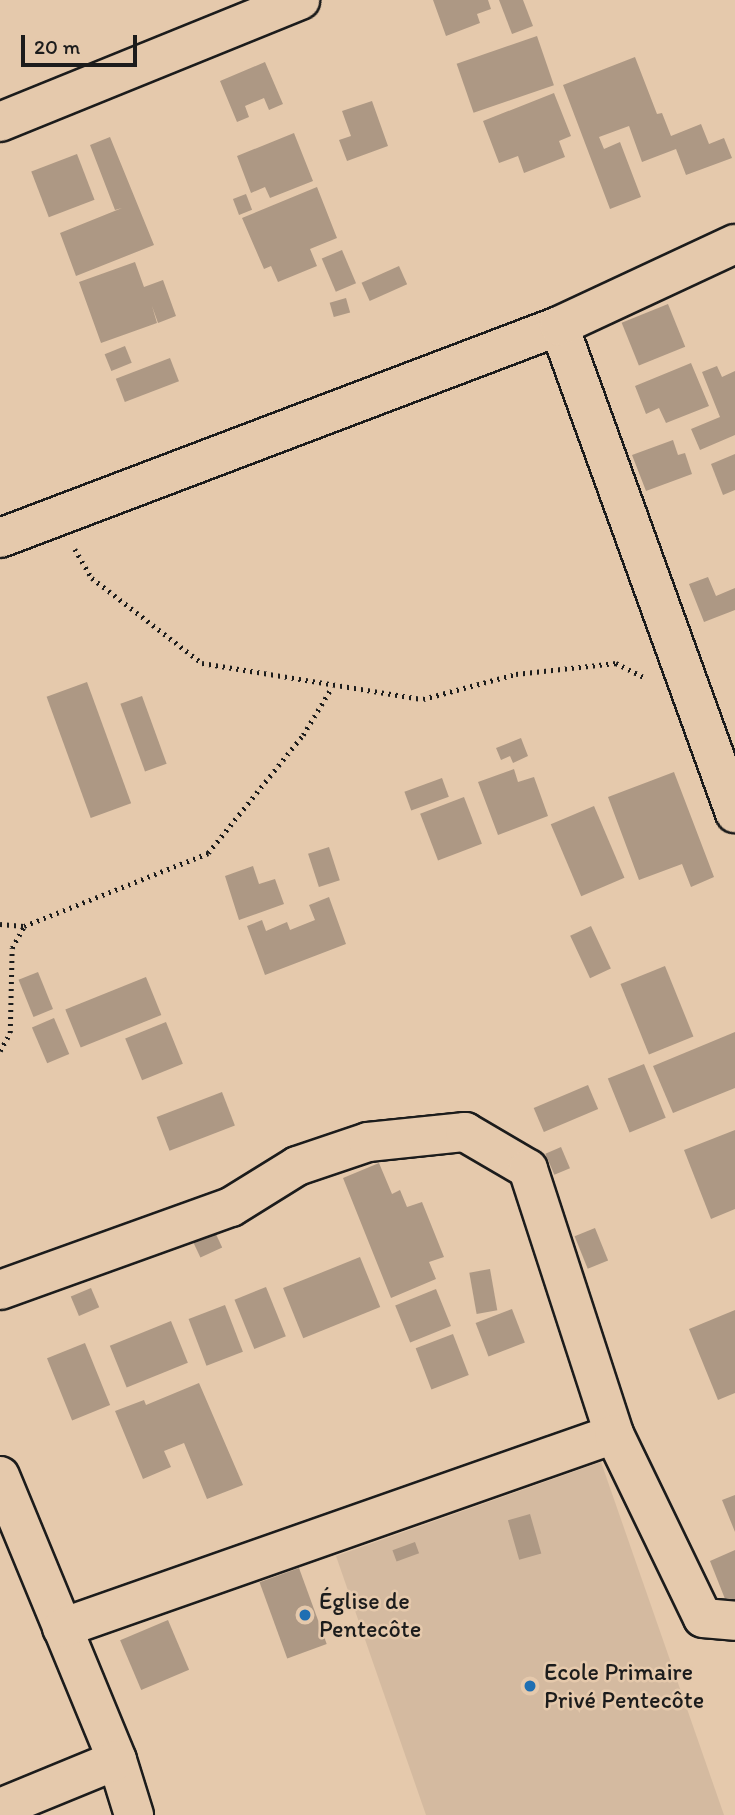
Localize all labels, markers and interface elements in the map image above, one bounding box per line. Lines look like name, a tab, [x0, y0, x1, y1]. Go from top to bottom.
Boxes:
scale bar	[24, 21, 140, 65]
text: 20 m	[34, 34, 80, 59]
place label: Église de Pentecôte	[319, 1587, 421, 1643]
marker: Église de Pentecôte	[297, 1607, 313, 1623]
place label: Ecole Primaire Privé Pentecôte	[544, 1658, 704, 1714]
marker: Ecole Primaire Privé Pentecôte	[522, 1678, 538, 1694]

